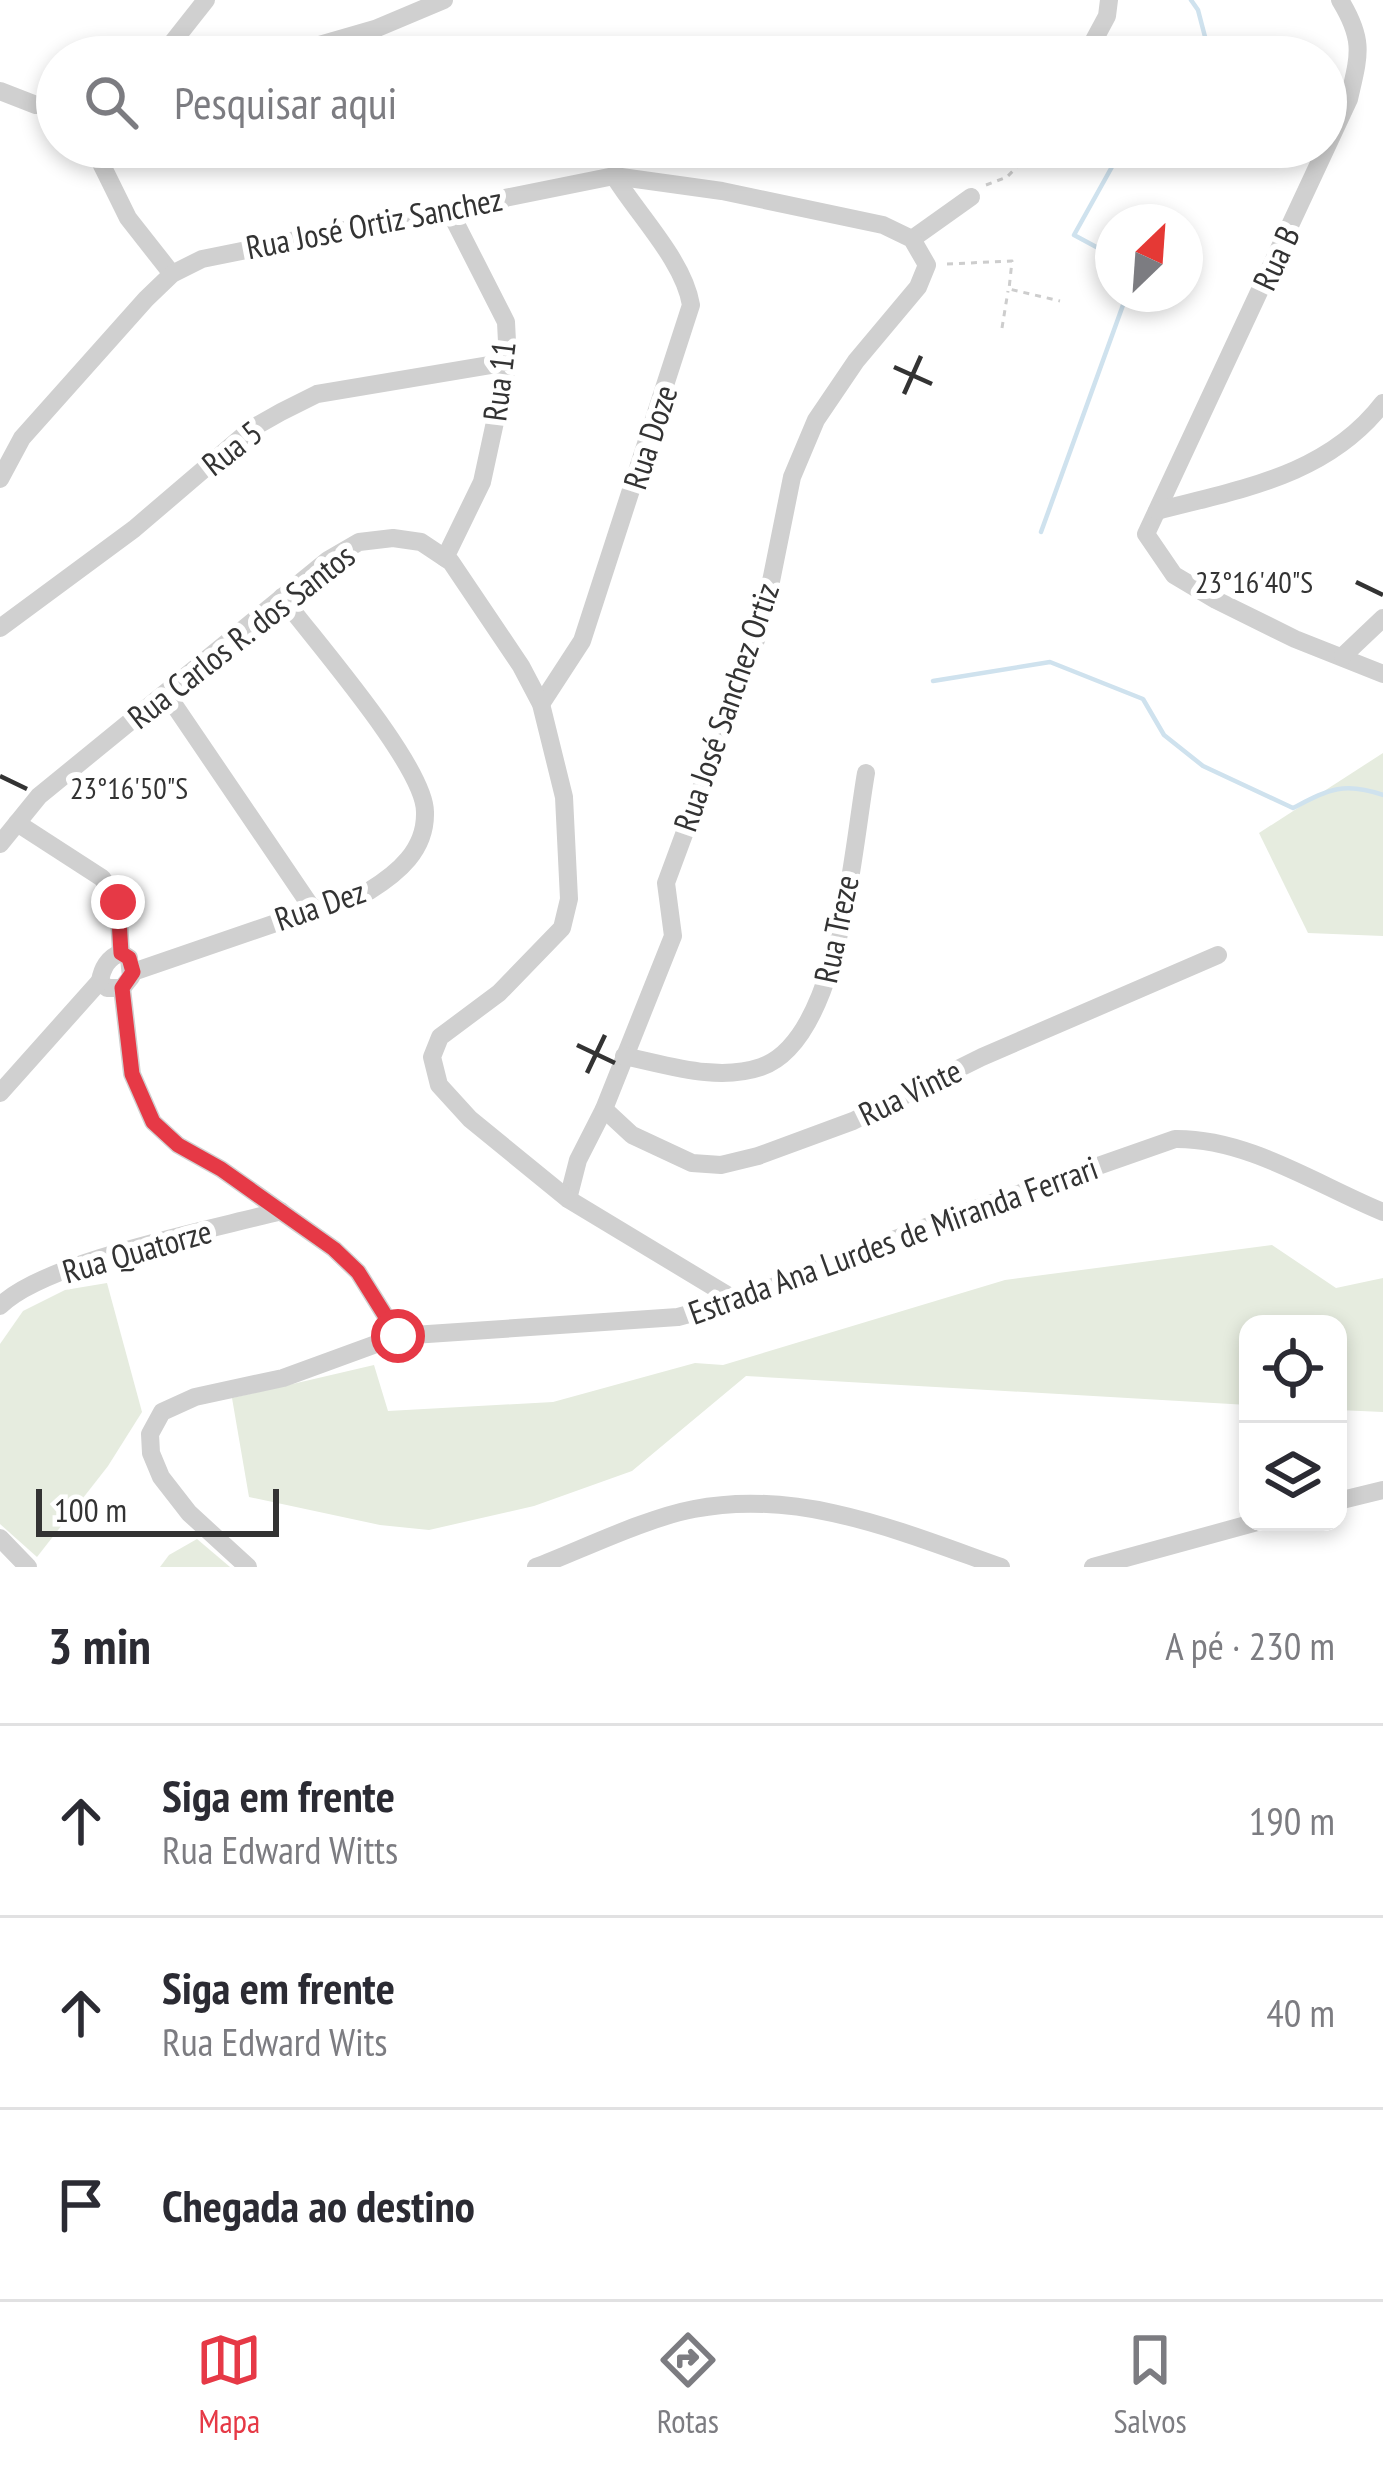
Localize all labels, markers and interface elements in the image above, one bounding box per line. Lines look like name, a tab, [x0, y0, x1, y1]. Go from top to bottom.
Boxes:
search box	[36, 36, 1347, 168]
icon: search	[78, 69, 144, 135]
text: Pesquisar aqui	[174, 73, 397, 131]
street label: Rua José Ortiz Sanchez	[242, 177, 506, 268]
north arrow	[1095, 204, 1203, 312]
street label: Rua B	[1242, 219, 1309, 297]
street label: Rua 11	[472, 339, 525, 423]
street label: Rua Doze	[613, 379, 686, 494]
street label: Rua 5	[193, 411, 271, 485]
street label: Rua Carlos R. dos Santos	[118, 534, 363, 738]
text: 23°16'40"S	[1195, 562, 1313, 601]
street label: Rua José Sanchez Ortiz	[663, 577, 788, 837]
text: 23°16'50"S	[70, 768, 188, 807]
street label: Rua Dez	[269, 869, 371, 940]
street label: Rua Treze	[803, 871, 868, 987]
route end	[91, 875, 145, 929]
street label: Rua Vinte	[851, 1048, 968, 1135]
street label: Estrada Ana Lurdes de Miranda Ferrari	[682, 1145, 1103, 1334]
street label: Rua Quatorze	[57, 1209, 216, 1292]
route start	[371, 1309, 425, 1363]
map controls	[1239, 1315, 1347, 1531]
button: locate	[1239, 1315, 1347, 1423]
button: layers	[1239, 1423, 1347, 1531]
scale bar	[36, 1483, 279, 1536]
text: 100 m	[54, 1488, 127, 1531]
text: 3 min	[48, 1612, 151, 1678]
text: A pé · 230 m	[1165, 1620, 1335, 1671]
text: Siga em frente	[162, 1766, 395, 1824]
icon: ahead	[48, 1788, 114, 1854]
text: 190 m	[1249, 1795, 1335, 1846]
text: Rua Edward Witts	[162, 1824, 398, 1875]
text: Siga em frente	[162, 1958, 395, 2016]
icon: ahead	[48, 1980, 114, 2046]
text: 40 m	[1266, 1987, 1335, 2038]
text: Rua Edward Wits	[162, 2016, 388, 2067]
icon: arrive	[48, 2172, 114, 2238]
text: Chegada ao destino	[162, 2176, 475, 2234]
tab: Mapa	[196, 2327, 262, 2442]
tab: Rotas	[655, 2327, 721, 2442]
tab: Salvos	[1113, 2327, 1187, 2442]

